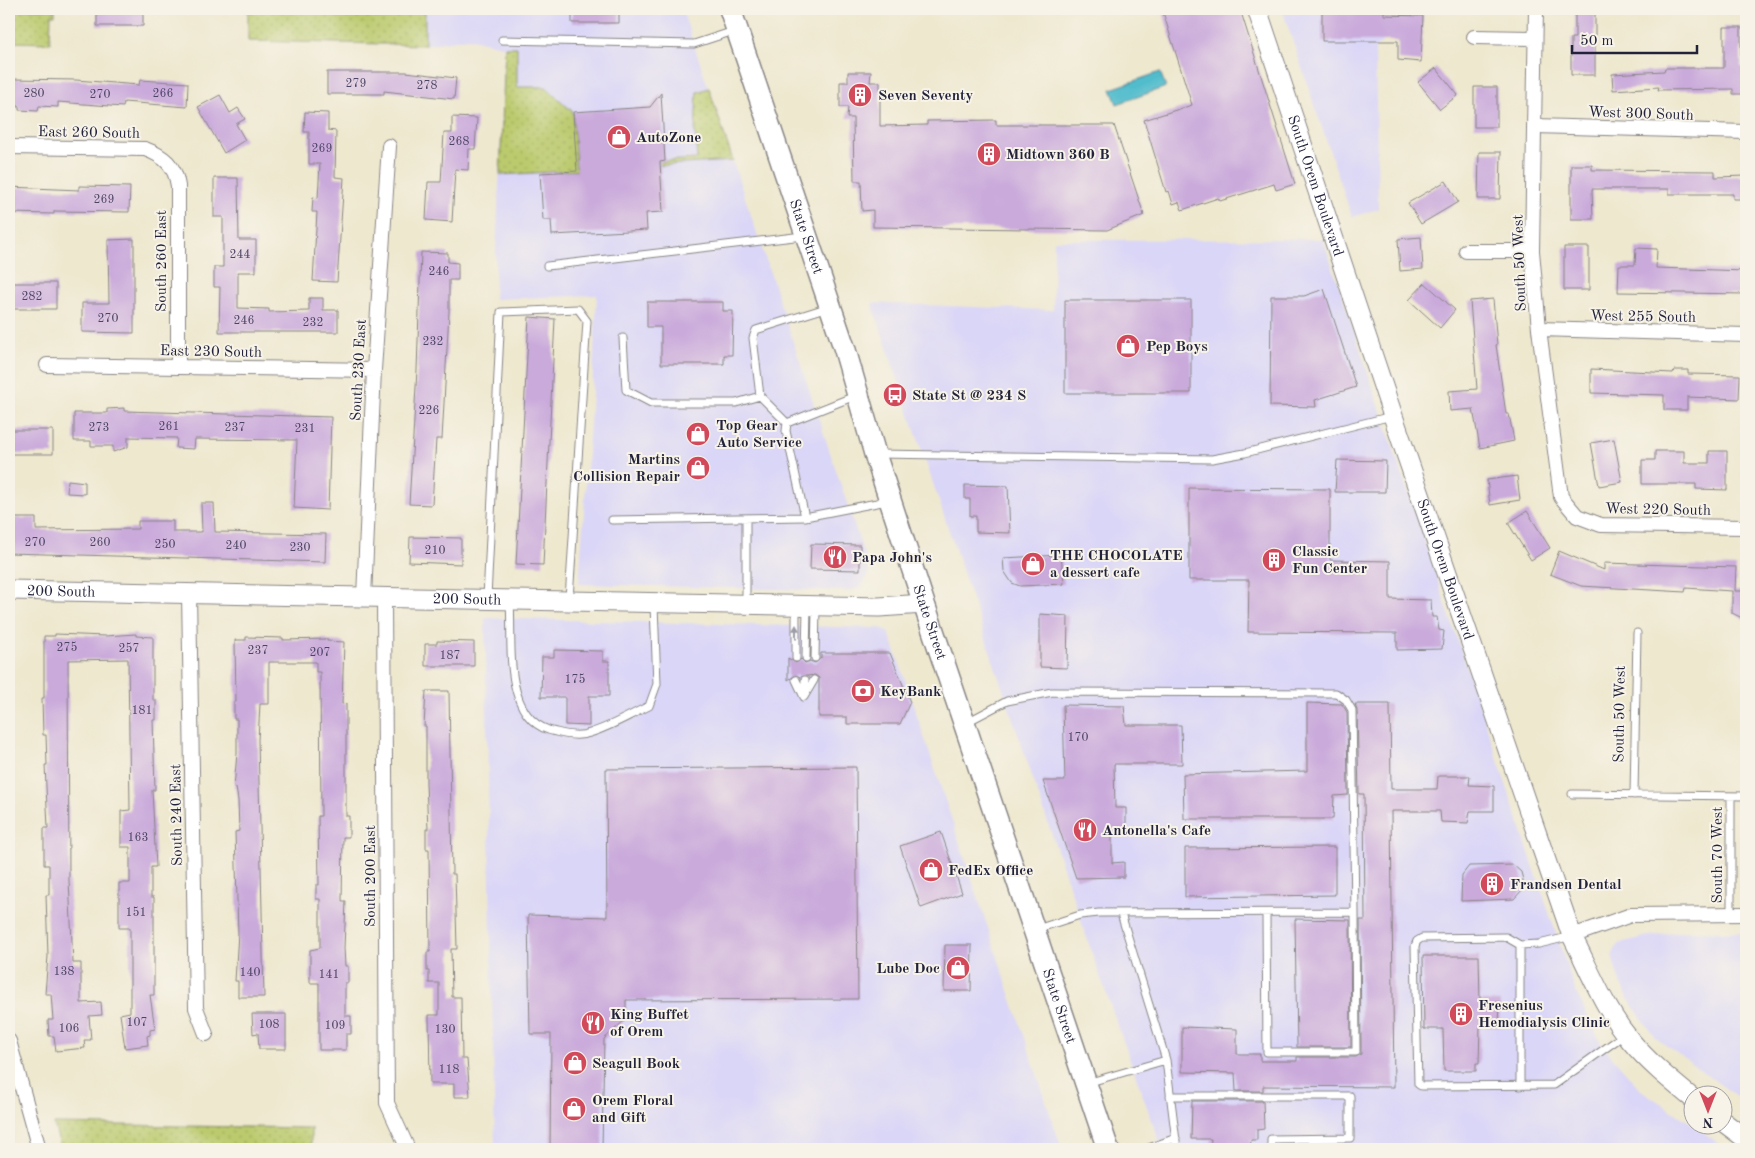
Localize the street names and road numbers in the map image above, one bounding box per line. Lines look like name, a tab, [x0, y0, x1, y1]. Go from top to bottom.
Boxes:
street label: West 300 South	[1588, 105, 1694, 124]
street label: South Orem Boulevard	[1284, 113, 1345, 259]
street label: East 260 South	[38, 125, 140, 142]
street label: State Street	[786, 197, 825, 276]
street label: South 260 East	[155, 210, 170, 312]
street label: South 50 West	[1511, 214, 1530, 312]
street label: West 255 South	[1590, 309, 1696, 326]
street label: South 230 East	[349, 319, 370, 421]
street label: East 230 South	[160, 344, 262, 361]
street label: South Orem Boulevard	[1413, 497, 1475, 642]
street label: West 220 South	[1605, 502, 1711, 519]
street label: State Street	[909, 583, 948, 662]
street label: 200 South	[27, 584, 95, 601]
street label: 200 South	[432, 592, 501, 609]
street label: South 50 West	[1612, 665, 1629, 763]
street label: South 240 East	[169, 764, 186, 866]
street label: South 70 West	[1711, 806, 1726, 904]
street label: South 200 East	[364, 825, 379, 927]
street label: State Street	[1039, 967, 1078, 1046]

